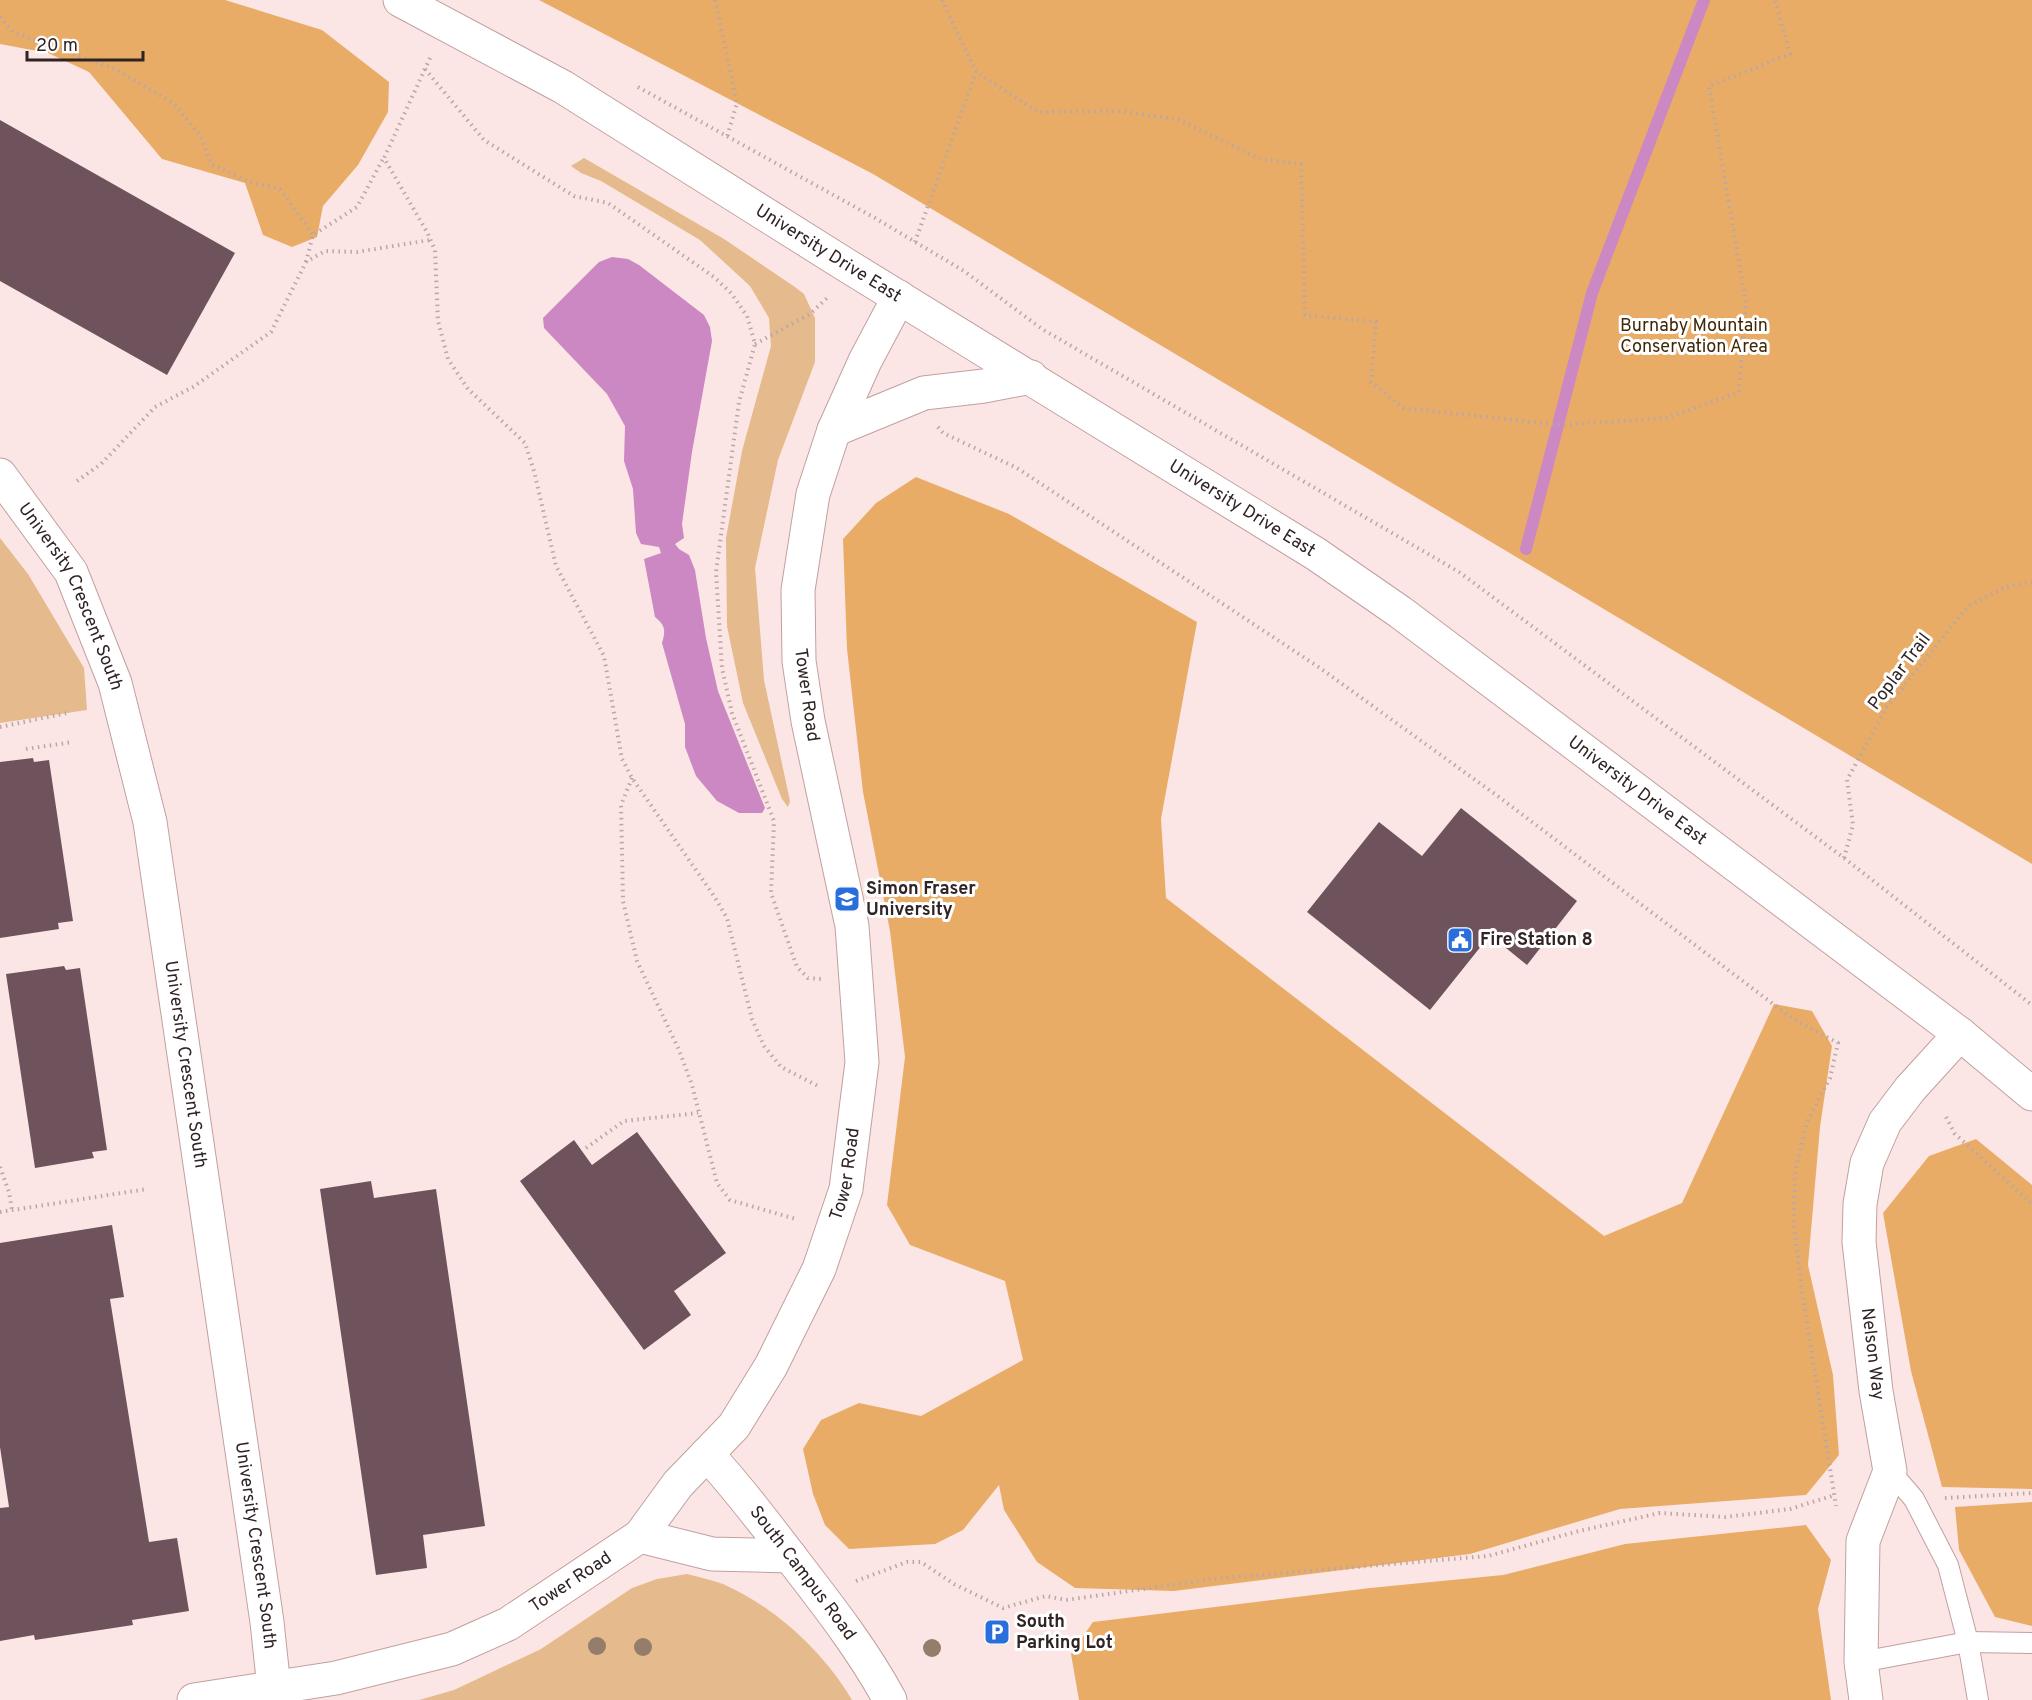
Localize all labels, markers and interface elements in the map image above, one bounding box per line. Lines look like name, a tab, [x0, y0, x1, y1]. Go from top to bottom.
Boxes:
scale bar	[27, 24, 142, 62]
text: 20 m	[36, 35, 78, 58]
street label: University Drive East	[751, 199, 906, 308]
park label: Burnaby Mountain Conservation Area	[1620, 315, 1768, 359]
street label: University Drive East	[1164, 455, 1320, 562]
street label: University Crescent South	[13, 498, 128, 693]
street label: Poplar Trail	[1863, 629, 1937, 715]
street label: Tower Road	[788, 647, 824, 743]
street label: University Drive East	[1563, 731, 1711, 851]
place label: Simon Fraser University	[866, 878, 976, 922]
school or university icon: Simon Fraser University	[832, 884, 862, 914]
public building icon: Fire Station 8	[1445, 925, 1475, 955]
place label: Fire Station 8	[1480, 929, 1593, 952]
street label: University Crescent South	[159, 959, 212, 1170]
street label: Tower Road	[825, 1126, 865, 1224]
street label: Nelson Way	[1855, 1306, 1889, 1402]
street label: University Crescent South	[229, 1440, 281, 1650]
street label: South Campus Road	[744, 1501, 861, 1645]
street label: Tower Road	[525, 1546, 616, 1618]
place label: South Parking Lot	[1016, 1611, 1113, 1655]
parking icon: South Parking Lot	[982, 1617, 1012, 1647]

